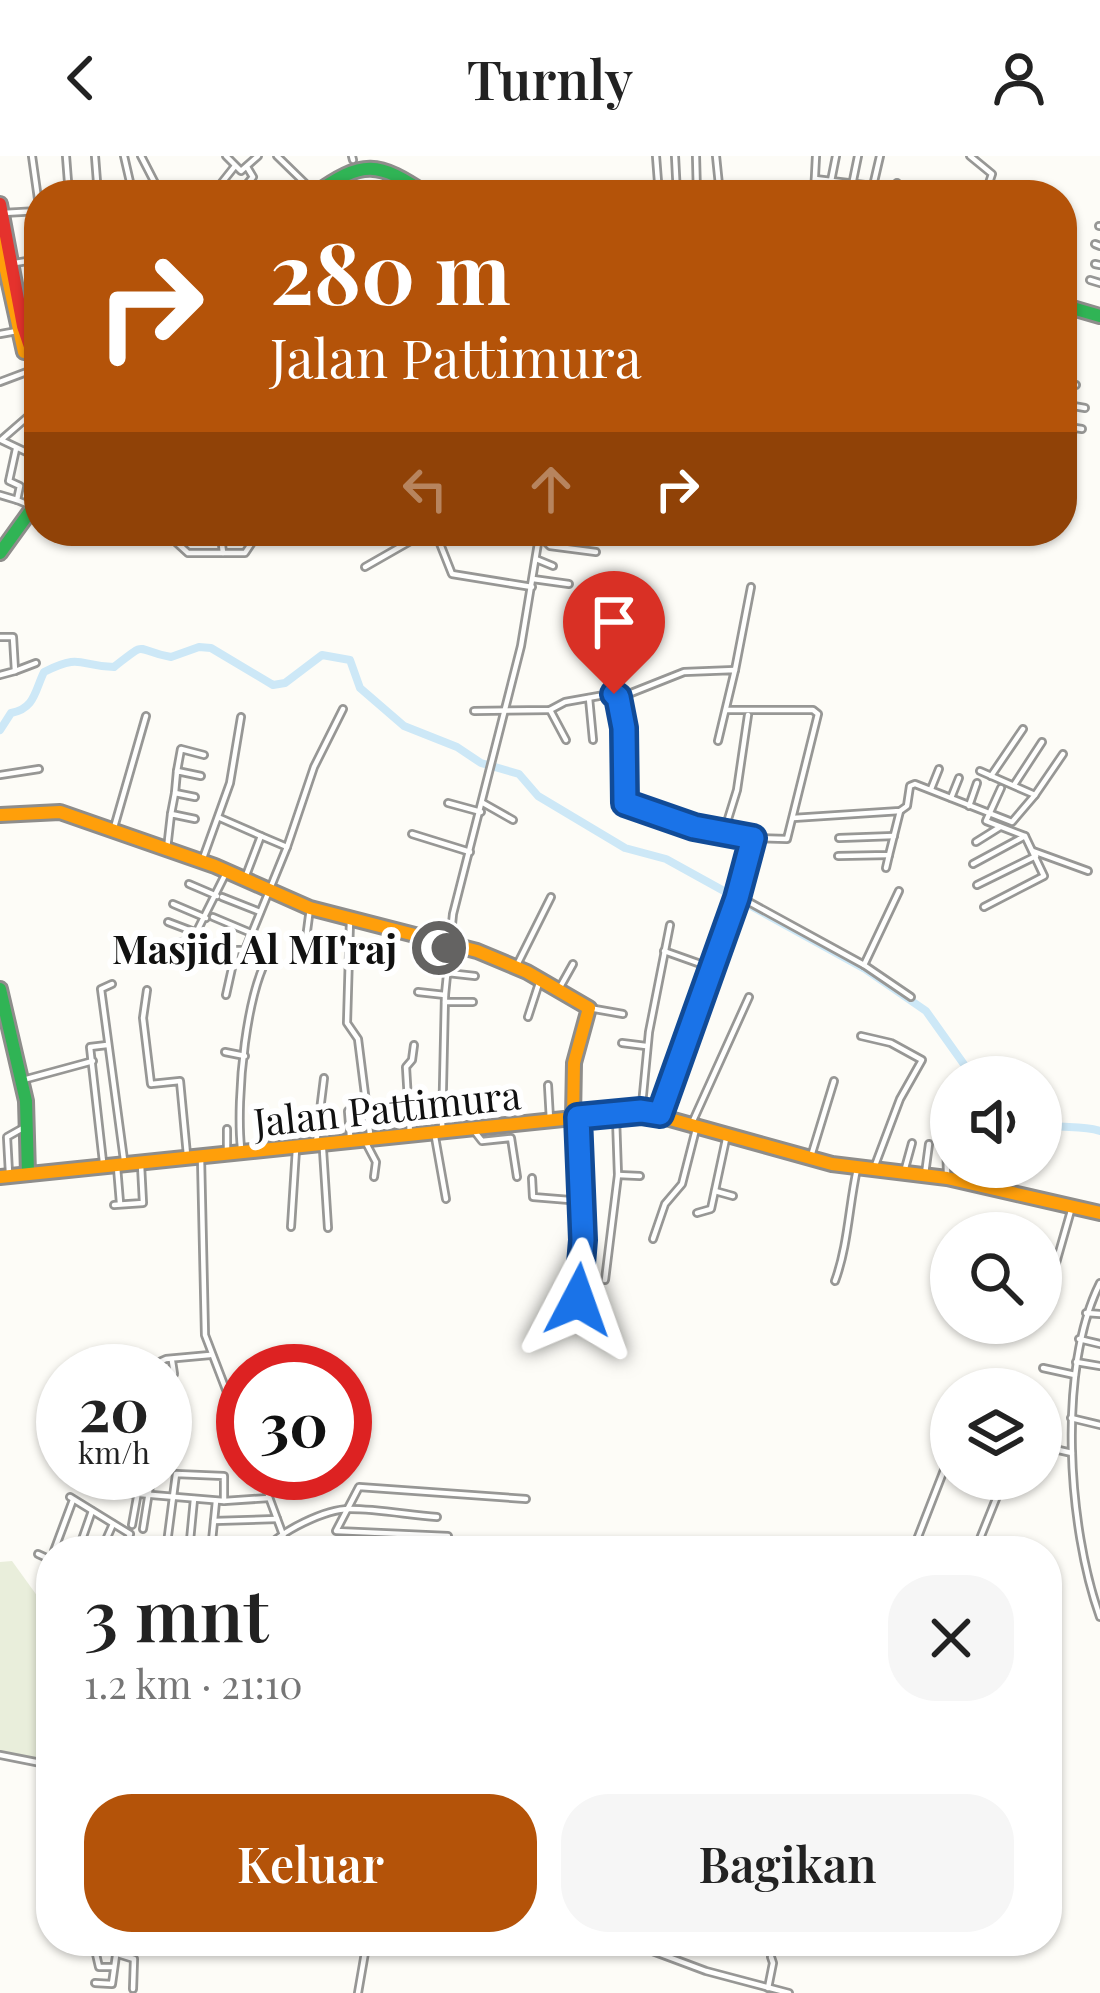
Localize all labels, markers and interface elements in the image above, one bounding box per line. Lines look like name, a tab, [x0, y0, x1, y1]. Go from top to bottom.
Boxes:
text: Turnly	[467, 42, 633, 114]
icon: back	[48, 45, 114, 111]
icon: person	[986, 45, 1052, 111]
text: 280 m	[270, 214, 511, 326]
icon: right	[72, 228, 228, 384]
text: Jalan Pattimura	[270, 321, 642, 393]
icon: left	[392, 456, 458, 522]
icon: ahead	[518, 456, 584, 522]
icon: right	[644, 456, 710, 522]
pin	[563, 571, 665, 694]
icon: arrive	[581, 589, 647, 655]
mosque icon: Masjid Al MI'raj	[408, 917, 470, 979]
place label: Masjid Al MI'raj	[112, 922, 397, 974]
map controls	[930, 1056, 1062, 1500]
button: sound	[930, 1056, 1062, 1188]
street label: Jalan Pattimura	[250, 1067, 524, 1147]
button: search	[930, 1212, 1062, 1344]
position arrow	[515, 1237, 641, 1363]
speed limit sign: 30	[216, 1344, 372, 1500]
text: 20	[79, 1367, 149, 1447]
button: layers	[930, 1368, 1062, 1500]
text: km/h	[78, 1432, 150, 1472]
text: 3 mnt	[84, 1564, 269, 1660]
button: close	[888, 1575, 1014, 1701]
text: 1.2 km · 21:10	[84, 1657, 303, 1709]
button: Keluar	[84, 1794, 537, 1932]
button: Bagikan	[561, 1794, 1014, 1932]

